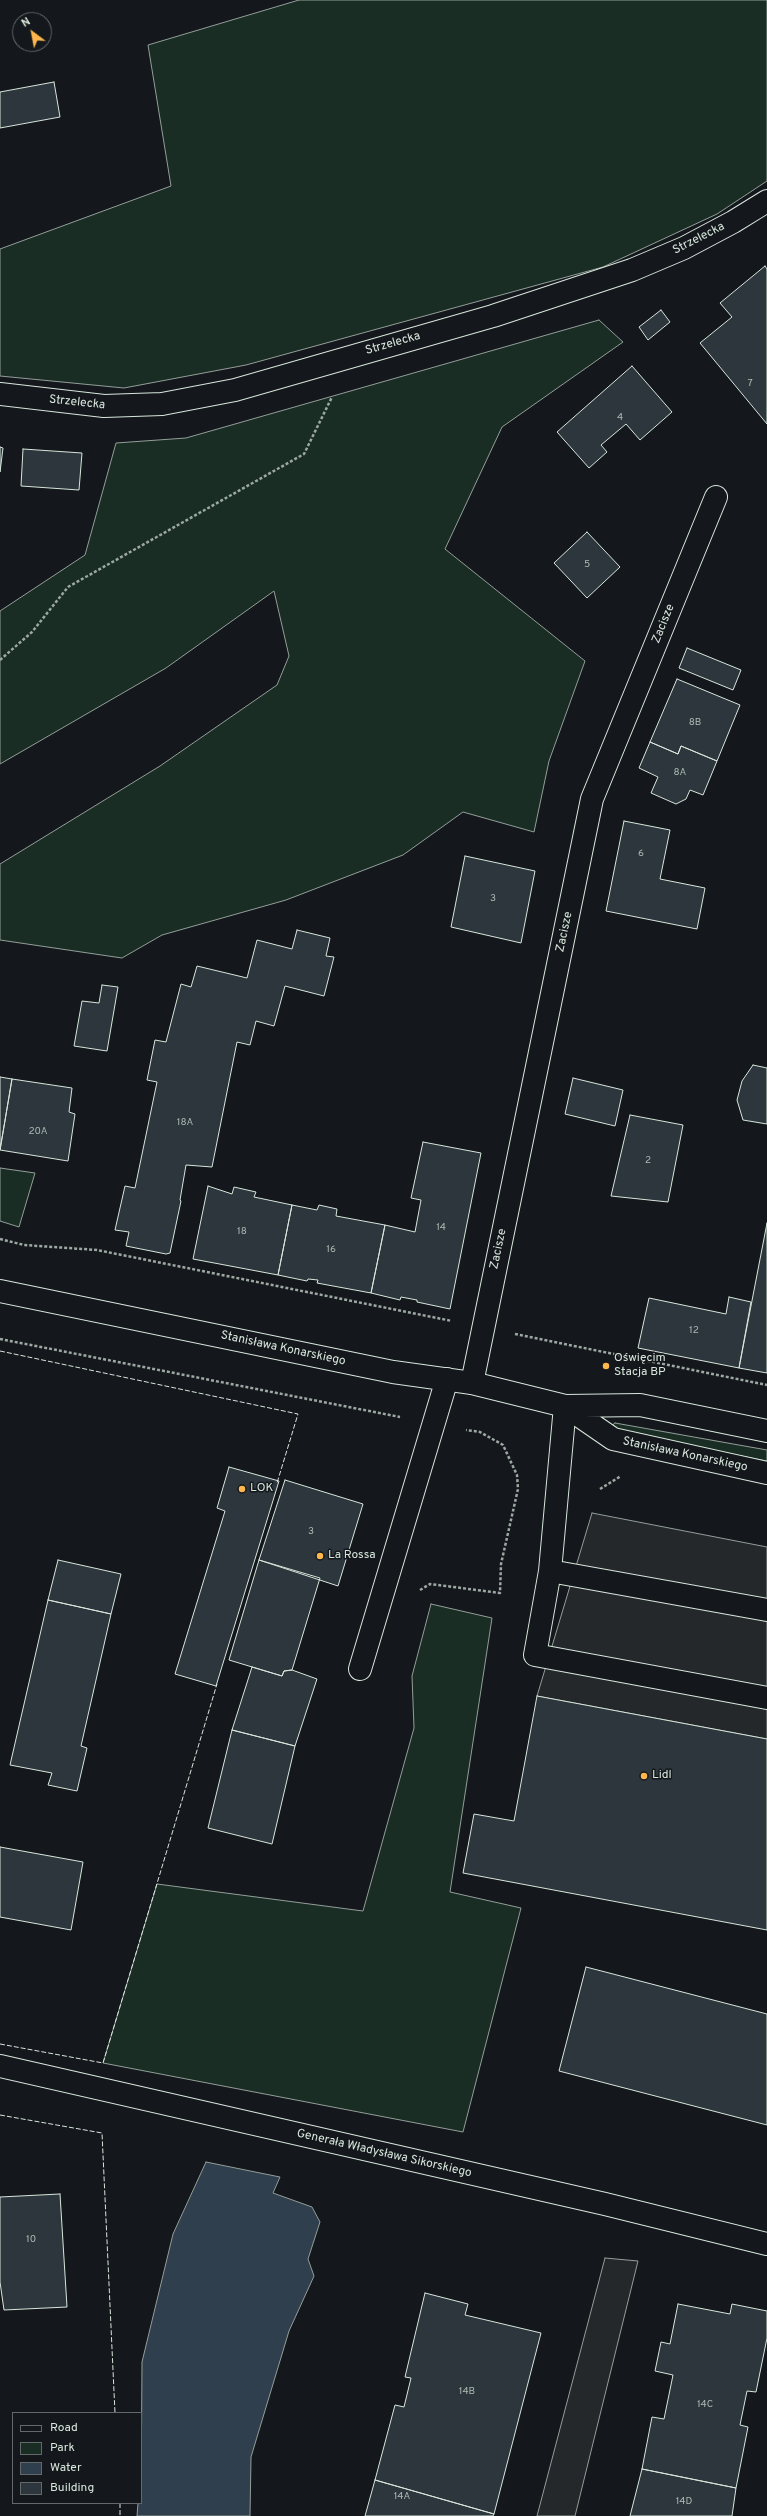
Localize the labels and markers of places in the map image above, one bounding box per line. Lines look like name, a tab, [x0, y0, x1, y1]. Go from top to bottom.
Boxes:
place label: Oświęcim Stacja BP	[614, 1352, 666, 1380]
marker: Oświęcim Stacja BP	[601, 1361, 611, 1371]
place label: LOK	[250, 1482, 273, 1496]
marker: LOK	[237, 1484, 247, 1494]
place label: La Rossa	[328, 1549, 376, 1563]
marker: La Rossa	[315, 1551, 325, 1561]
place label: Lidl	[652, 1769, 672, 1783]
marker: Lidl	[639, 1771, 649, 1781]

